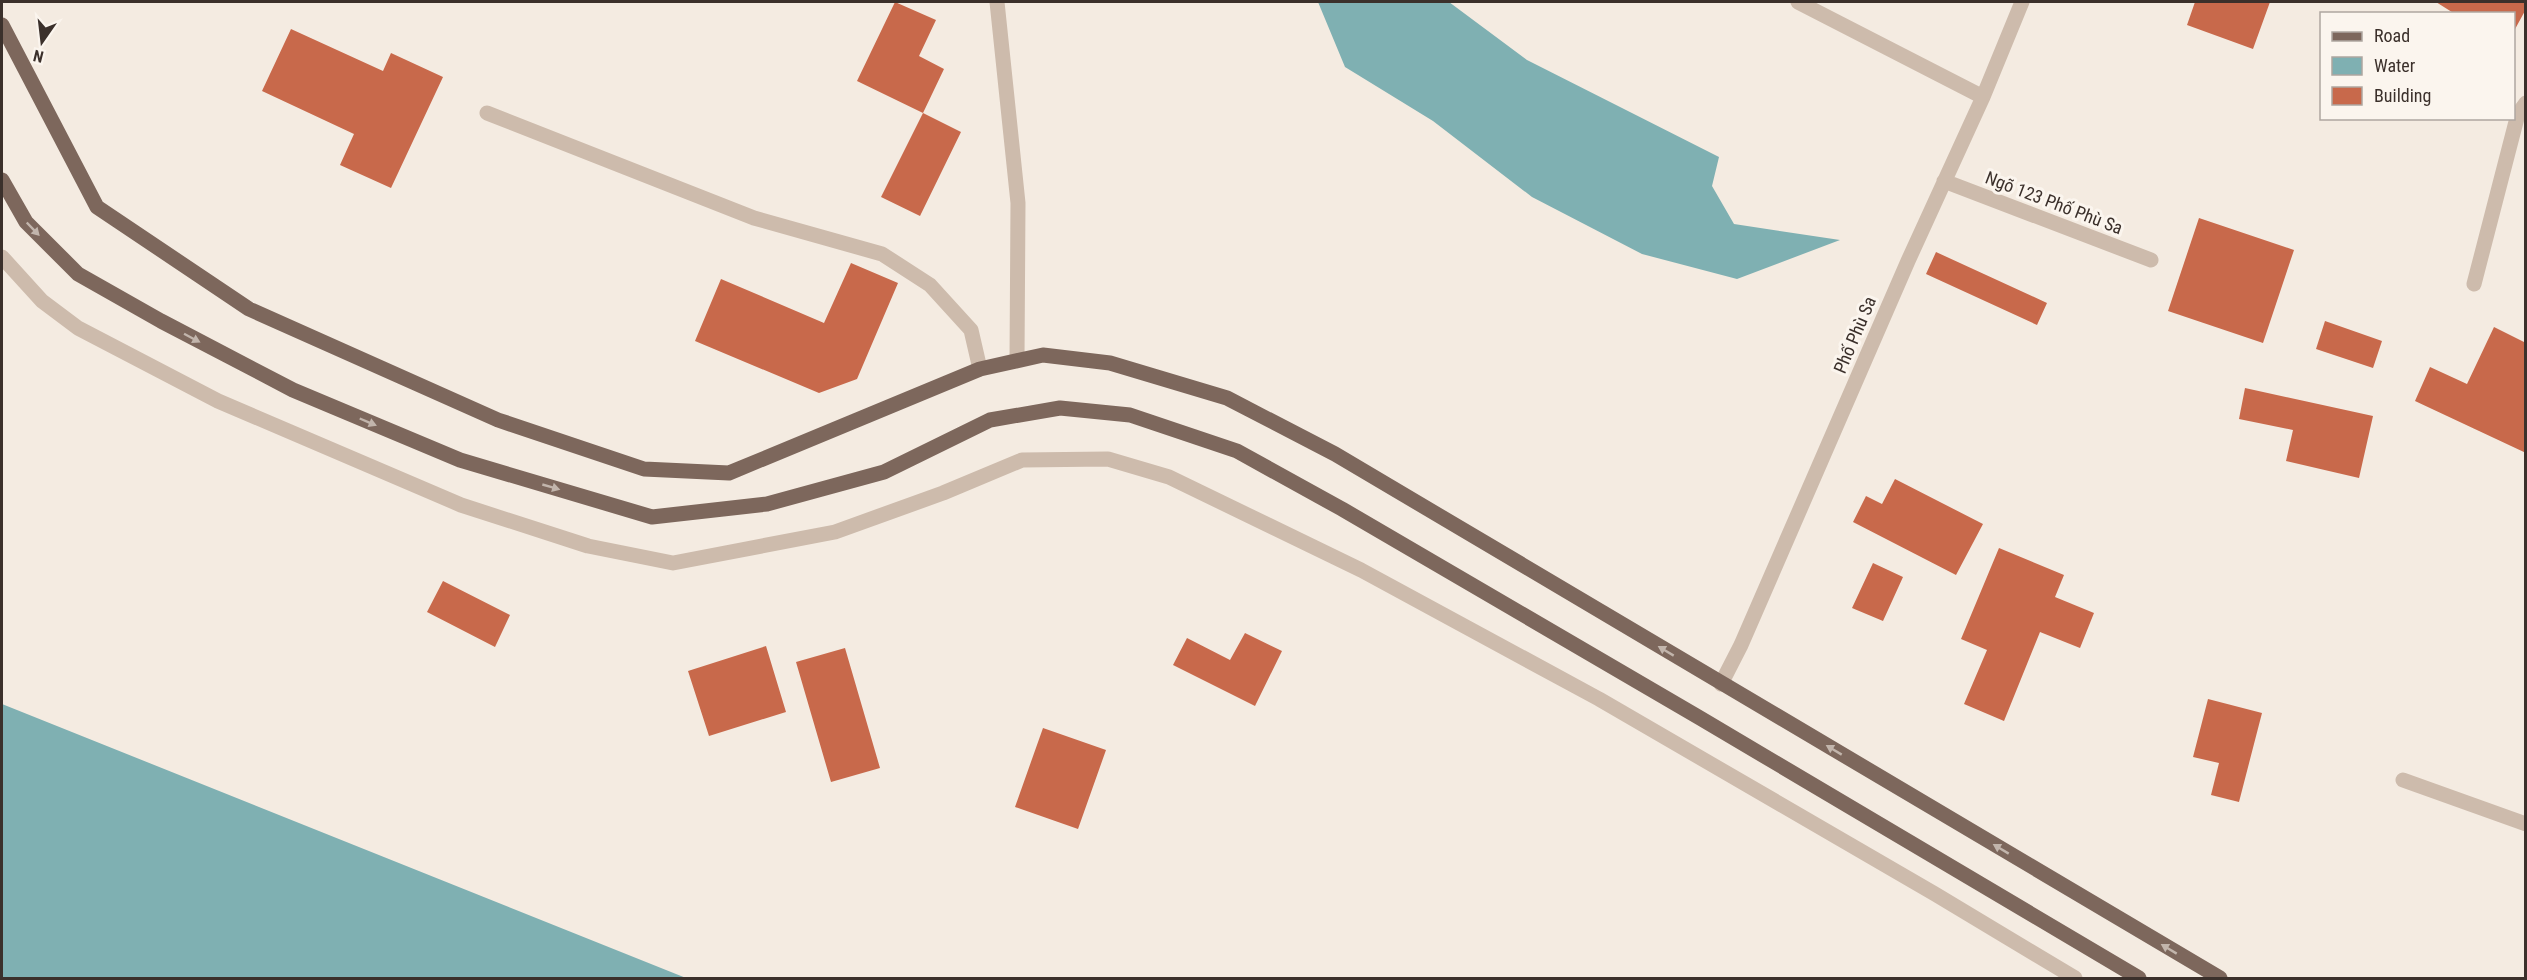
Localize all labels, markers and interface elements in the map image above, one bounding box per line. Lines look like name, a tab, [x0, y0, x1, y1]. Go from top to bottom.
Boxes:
north arrow	[12, 12, 72, 72]
legend	[2320, 12, 2515, 120]
text: Road	[2374, 25, 2410, 46]
text: N	[31, 46, 46, 66]
text: Water	[2374, 55, 2416, 76]
text: Building	[2374, 85, 2431, 106]
street label: Ngõ 123 Phố Phù Sa	[1983, 167, 2126, 238]
one-way arrow	[25, 221, 39, 235]
street label: Phố Phù Sa	[1829, 293, 1880, 376]
one-way arrow	[184, 333, 201, 342]
one-way arrow	[359, 418, 377, 427]
one-way arrow	[542, 483, 560, 492]
one-way arrow	[1658, 645, 1674, 656]
one-way arrow	[1825, 745, 1842, 755]
one-way arrow	[1993, 845, 2010, 855]
one-way arrow	[2161, 943, 2177, 954]

